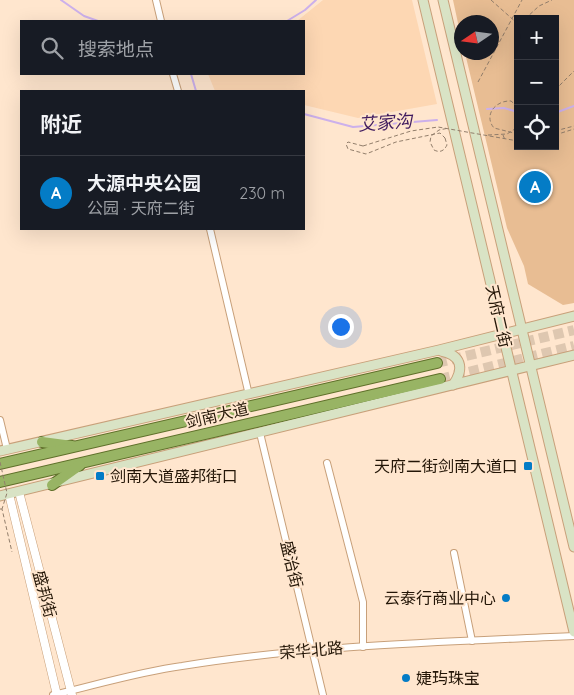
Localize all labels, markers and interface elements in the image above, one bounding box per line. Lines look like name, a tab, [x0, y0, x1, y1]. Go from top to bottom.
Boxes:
north arrow	[454, 15, 499, 60]
map controls	[514, 15, 559, 150]
button: +	[514, 15, 559, 60]
search box	[20, 20, 305, 75]
icon: search	[38, 34, 66, 62]
text: 搜索地点	[78, 37, 154, 61]
button: −	[514, 60, 559, 105]
button: locate	[514, 105, 559, 150]
water label: 艾家沟	[357, 109, 415, 136]
text: 附近	[40, 111, 82, 137]
pin: A	[519, 168, 551, 206]
text: 大源中央公园	[87, 171, 201, 195]
text: A	[51, 183, 61, 203]
text: 230 m	[239, 183, 285, 203]
text: 公园 · 天府二街	[87, 198, 195, 218]
street label: 天府二街	[482, 283, 516, 349]
your location	[328, 314, 354, 340]
street label: 剑南大道	[184, 398, 250, 432]
place label: 天府二街剑南大道口	[374, 456, 518, 476]
marker: 天府二街剑南大道口	[522, 460, 534, 472]
place label: 剑南大道盛邦街口	[110, 466, 238, 486]
marker: 剑南大道盛邦街口	[94, 470, 106, 482]
street label: 盛治街	[277, 538, 307, 590]
street label: 盛邦街	[29, 568, 61, 620]
place label: 云泰行商业中心	[384, 588, 496, 608]
marker: 云泰行商业中心	[500, 592, 512, 604]
street label: 荣华北路	[278, 637, 344, 663]
place label: 婕玙珠宝	[416, 668, 480, 688]
marker: 婕玙珠宝	[400, 672, 412, 684]

